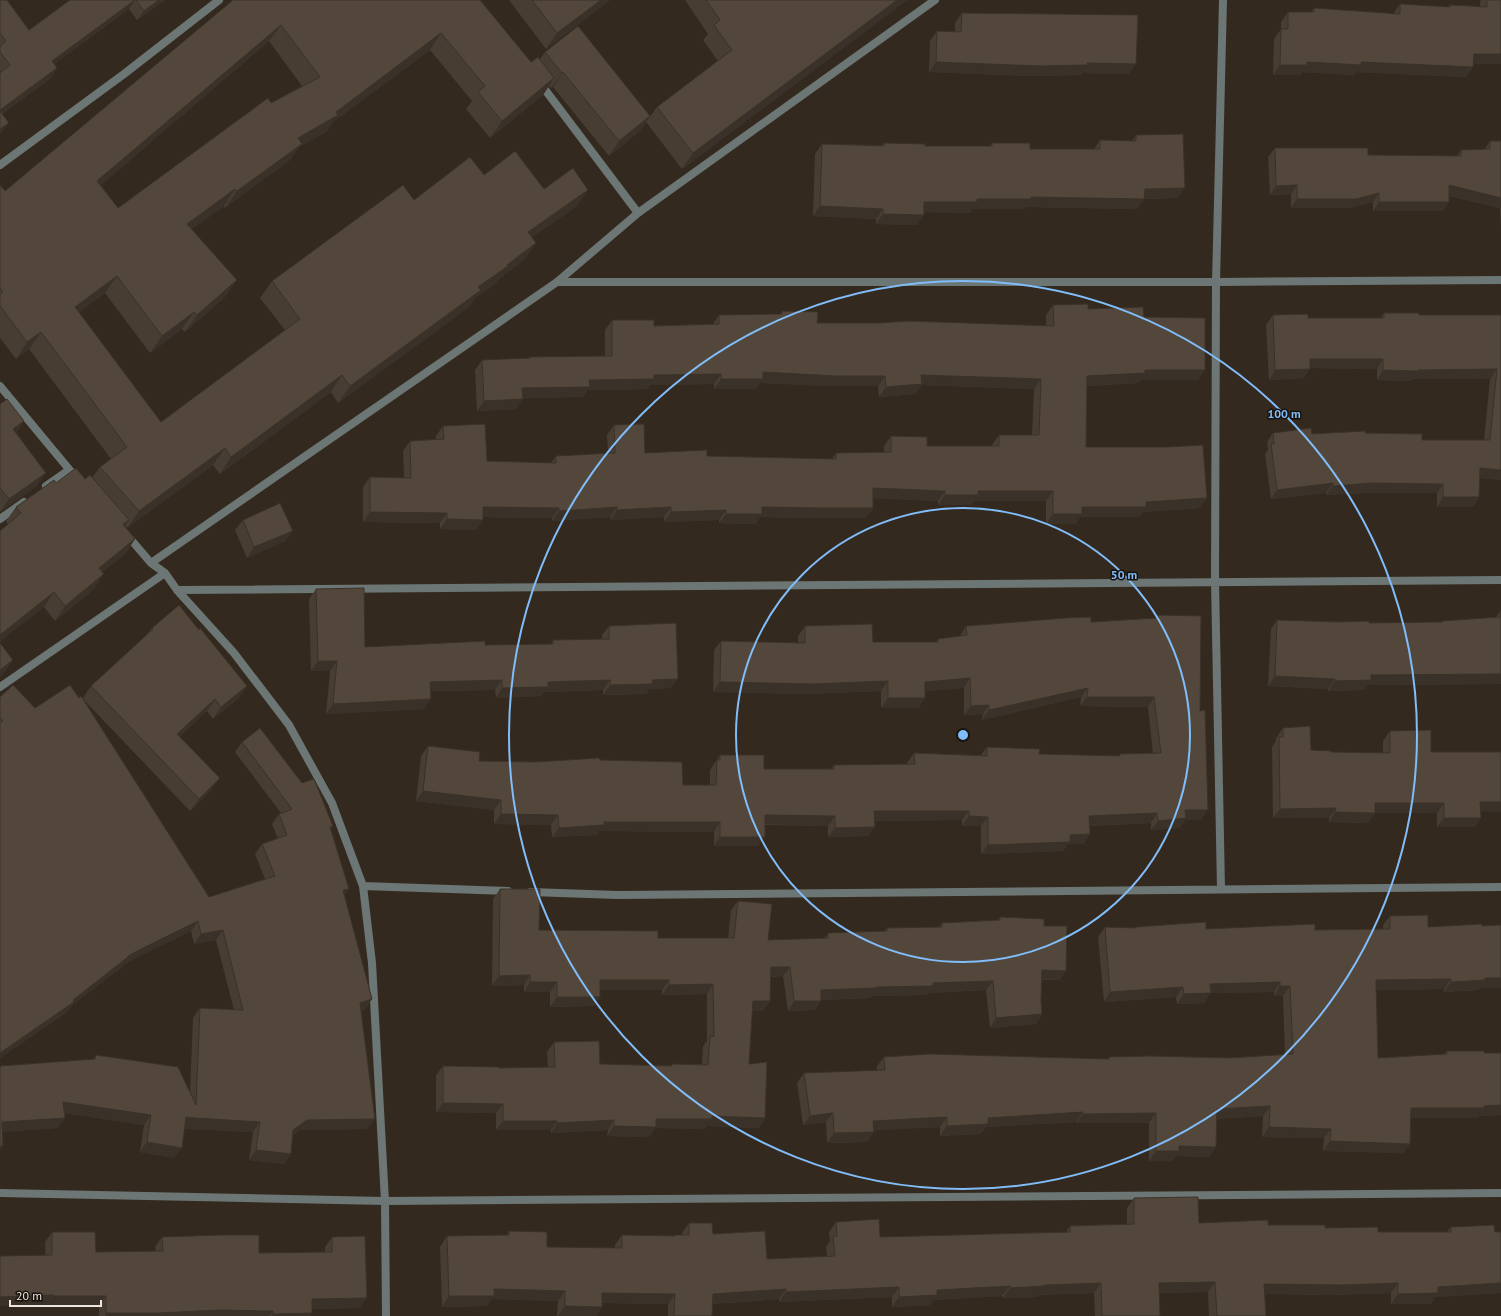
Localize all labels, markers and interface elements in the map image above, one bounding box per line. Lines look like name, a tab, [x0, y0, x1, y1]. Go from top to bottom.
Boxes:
text: 100 m	[1267, 406, 1301, 421]
text: 50 m	[1111, 567, 1137, 582]
centre of rings	[956, 728, 970, 742]
scale bar	[10, 1282, 101, 1308]
text: 20 m	[16, 1288, 42, 1303]

